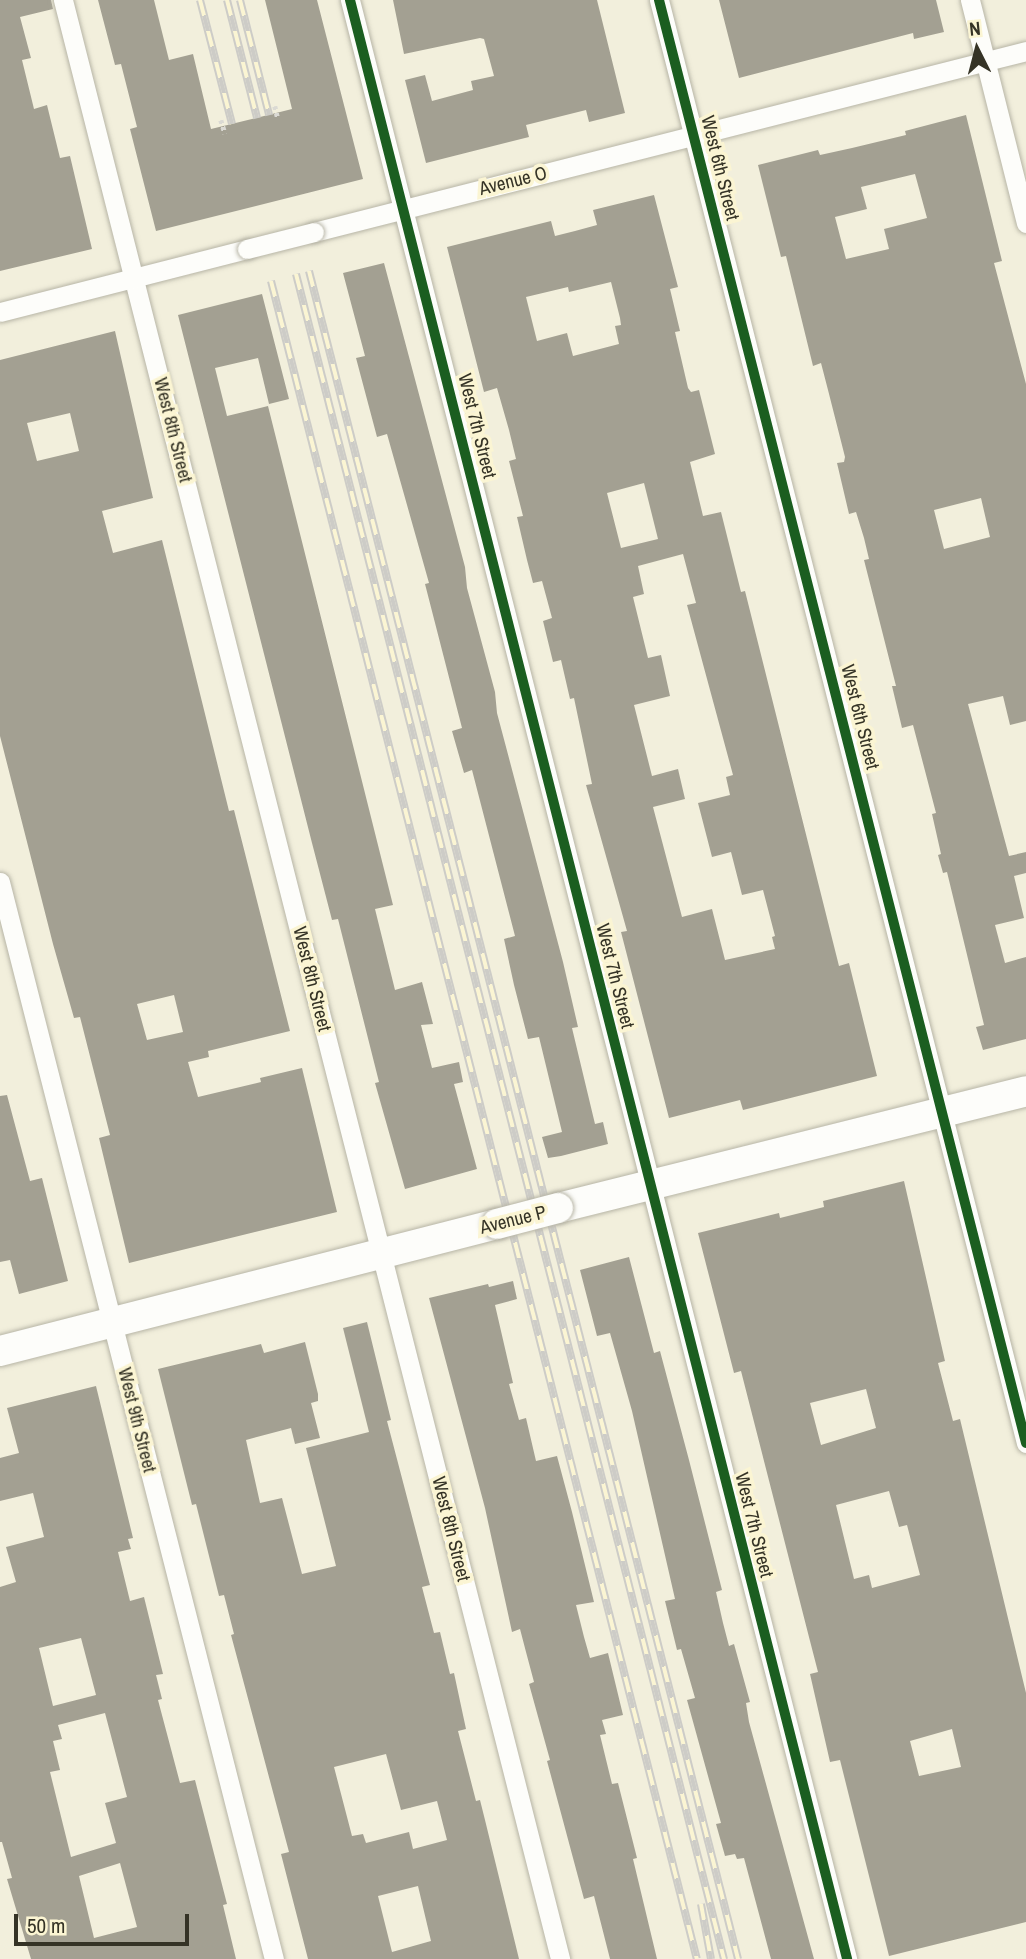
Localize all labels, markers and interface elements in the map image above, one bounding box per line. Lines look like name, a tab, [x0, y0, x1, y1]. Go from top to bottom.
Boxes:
north arrow	[942, 14, 1012, 84]
text: N	[968, 15, 982, 42]
street label: West 6th Street	[696, 113, 744, 223]
street label: Avenue O	[477, 162, 549, 200]
street label: West 7th Street	[453, 371, 501, 481]
street label: West 8th Street	[149, 375, 197, 485]
street label: West 6th Street	[836, 662, 884, 772]
street label: West 7th Street	[591, 921, 639, 1031]
street label: West 8th Street	[288, 924, 336, 1034]
street label: Avenue P	[478, 1201, 548, 1239]
street label: West 9th Street	[113, 1365, 161, 1475]
street label: West 7th Street	[730, 1470, 778, 1580]
street label: West 8th Street	[427, 1474, 475, 1584]
scale bar	[18, 1899, 192, 1943]
text: 50 m	[27, 1911, 65, 1940]

